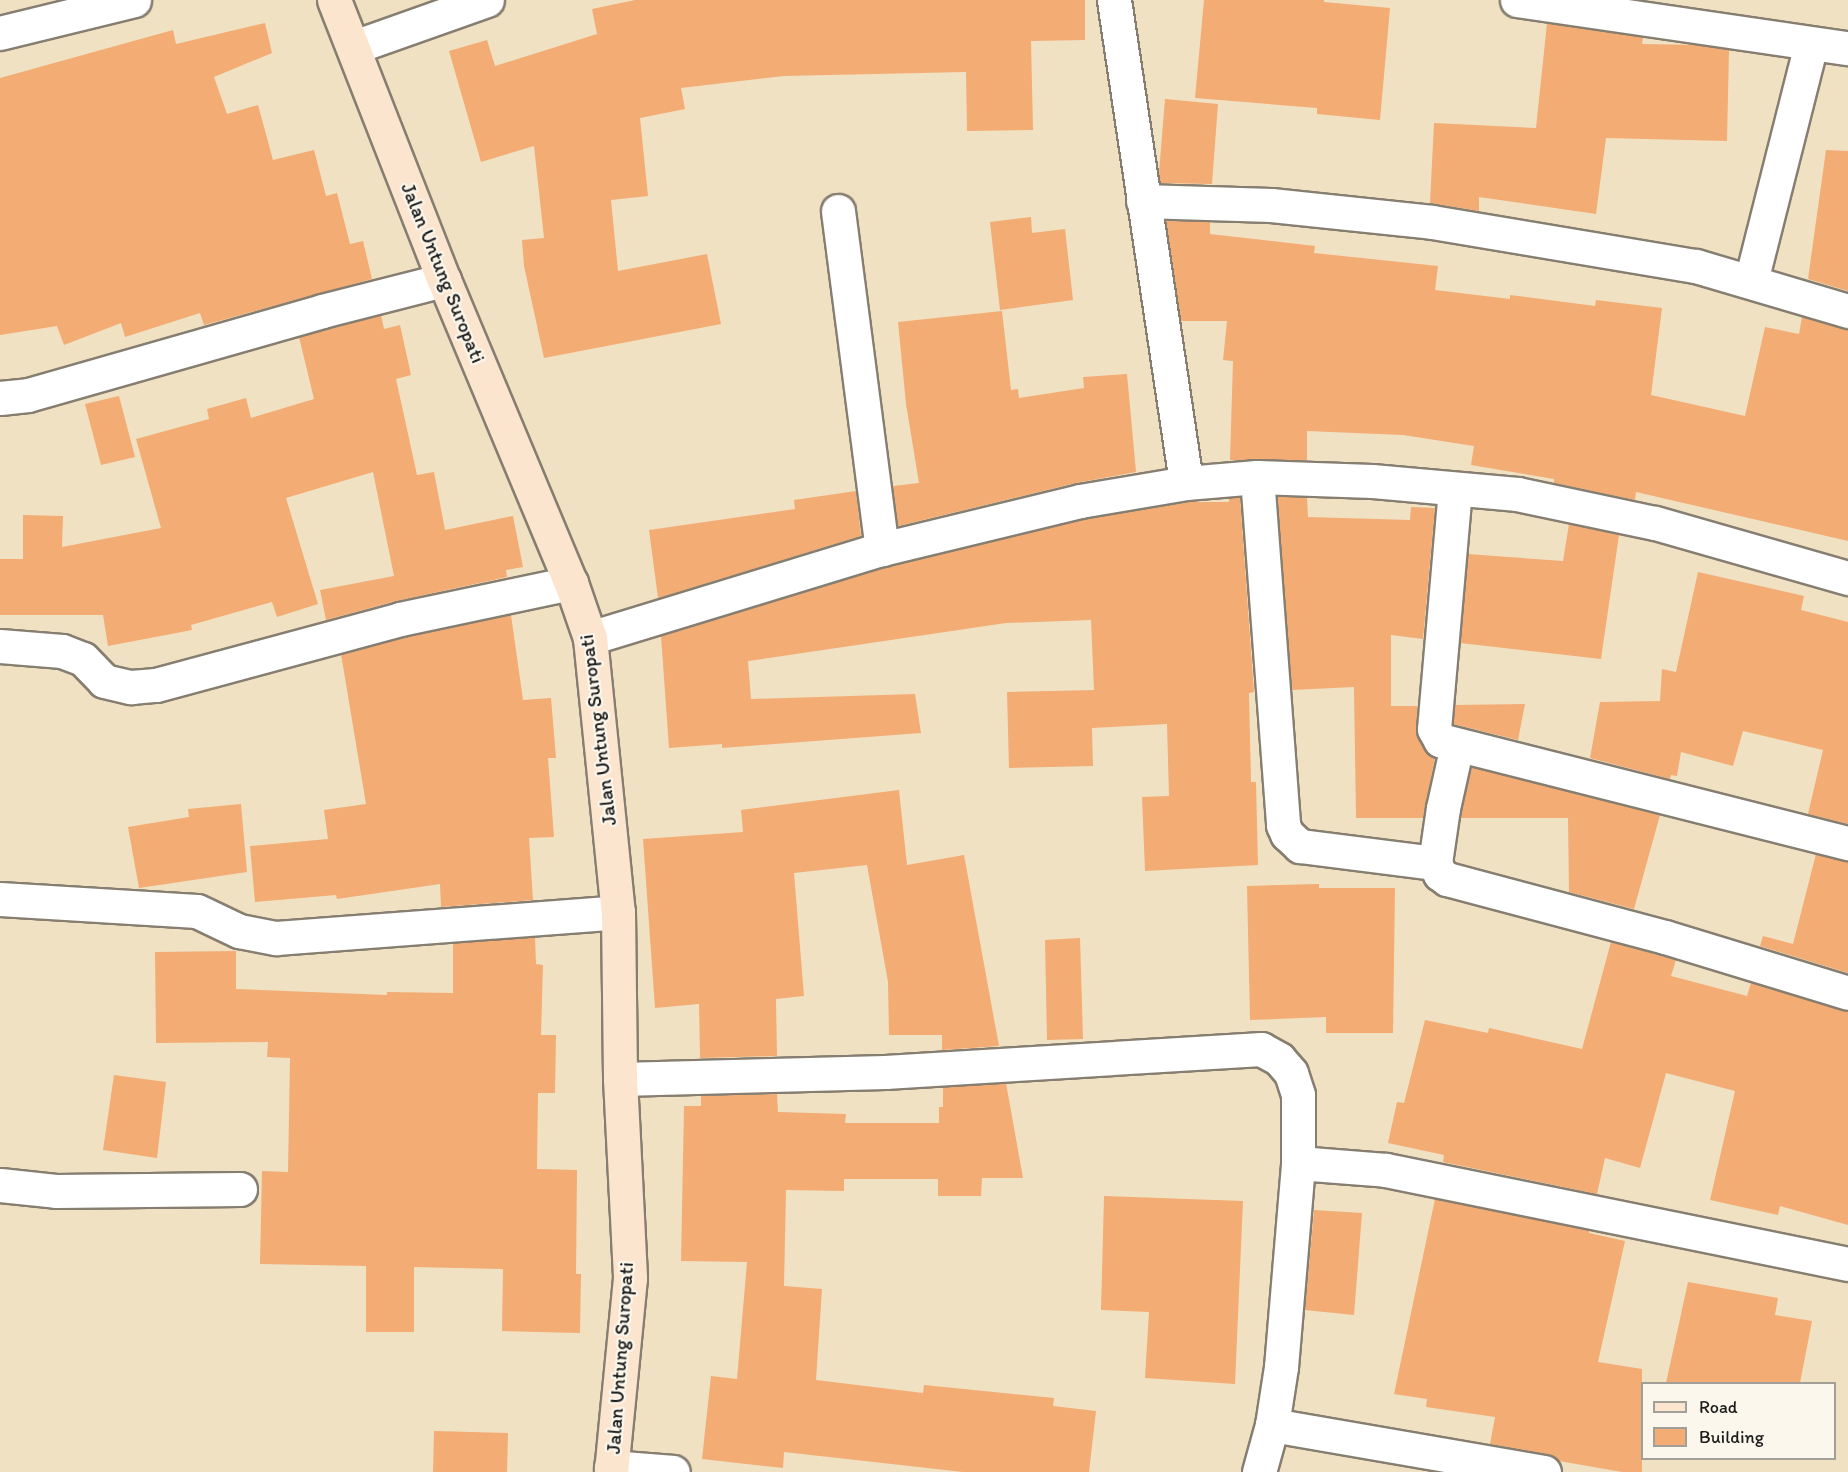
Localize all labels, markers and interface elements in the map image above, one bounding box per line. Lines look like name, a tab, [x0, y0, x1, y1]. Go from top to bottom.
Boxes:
street label: Jalan Untung Suropati	[396, 179, 490, 367]
street label: Jalan Untung Suropati	[574, 633, 622, 827]
street label: Jalan Untung Suropati	[601, 1261, 639, 1455]
legend	[1641, 1382, 1836, 1460]
text: Road	[1699, 1396, 1738, 1418]
text: Building	[1699, 1426, 1764, 1448]

